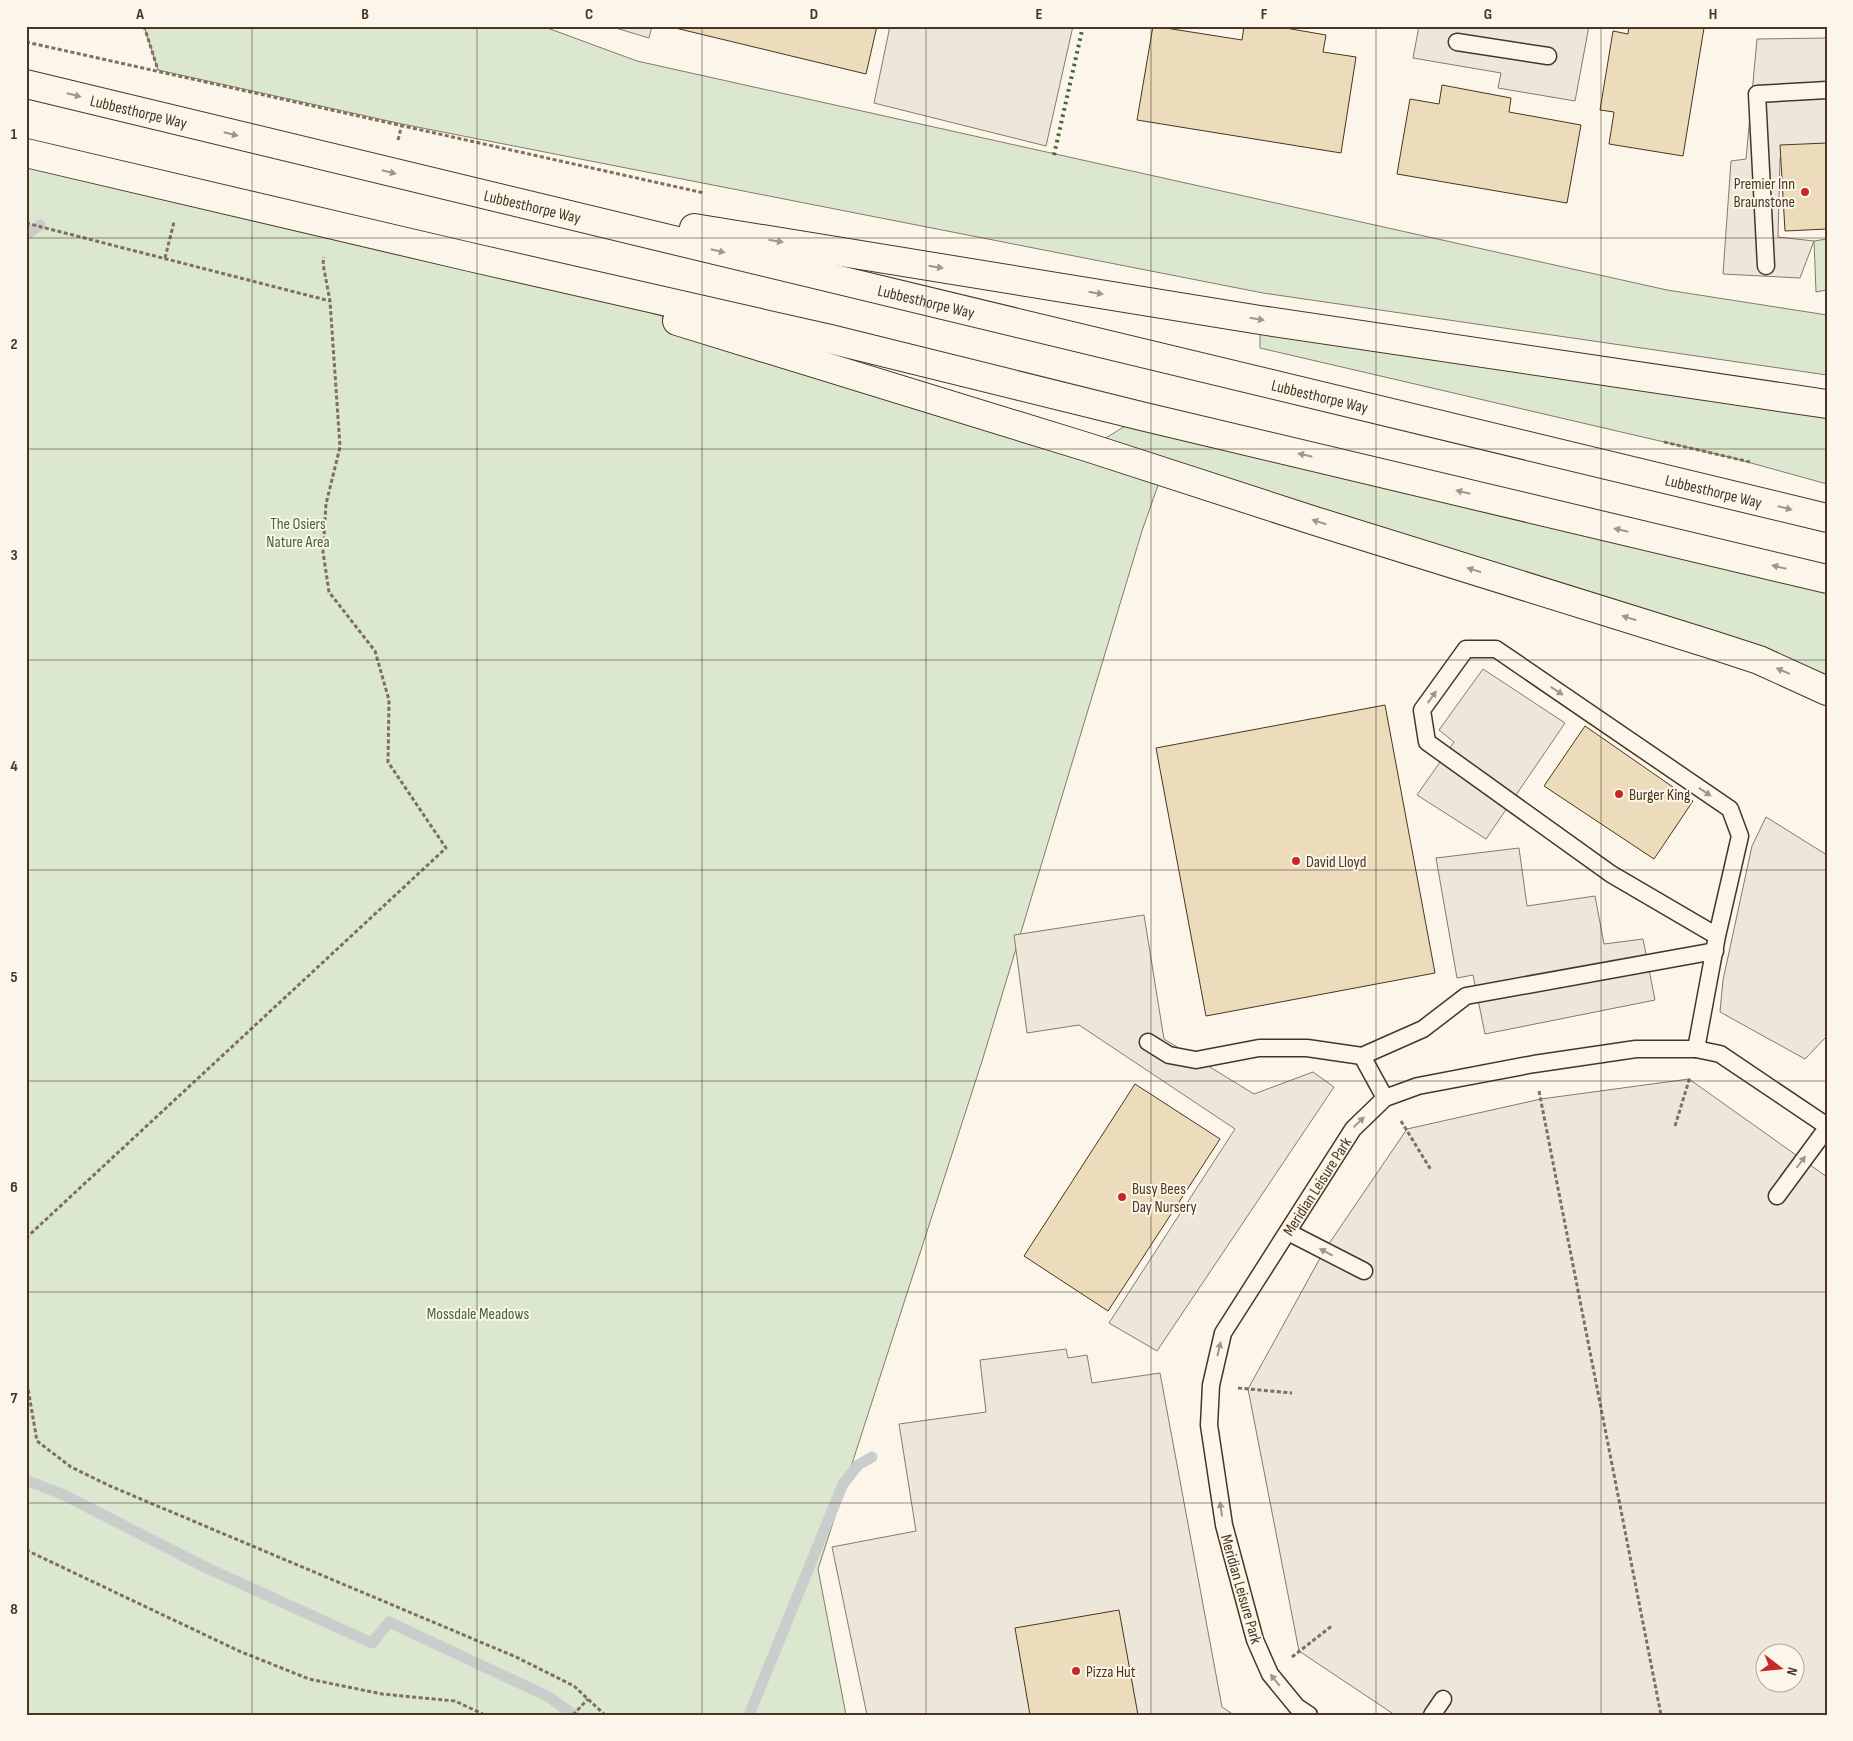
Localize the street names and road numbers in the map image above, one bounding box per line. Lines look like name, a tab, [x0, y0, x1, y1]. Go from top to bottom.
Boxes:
street label: Lubbesthorpe Way	[88, 92, 189, 133]
street label: Lubbesthorpe Way	[482, 187, 582, 228]
street label: Lubbesthorpe Way	[876, 282, 976, 323]
street label: Lubbesthorpe Way	[1269, 376, 1370, 418]
street label: Lubbesthorpe Way	[1663, 471, 1764, 513]
street label: Meridian Leisure Park	[1279, 1134, 1356, 1240]
street label: Meridian Leisure Park	[1216, 1532, 1265, 1646]

